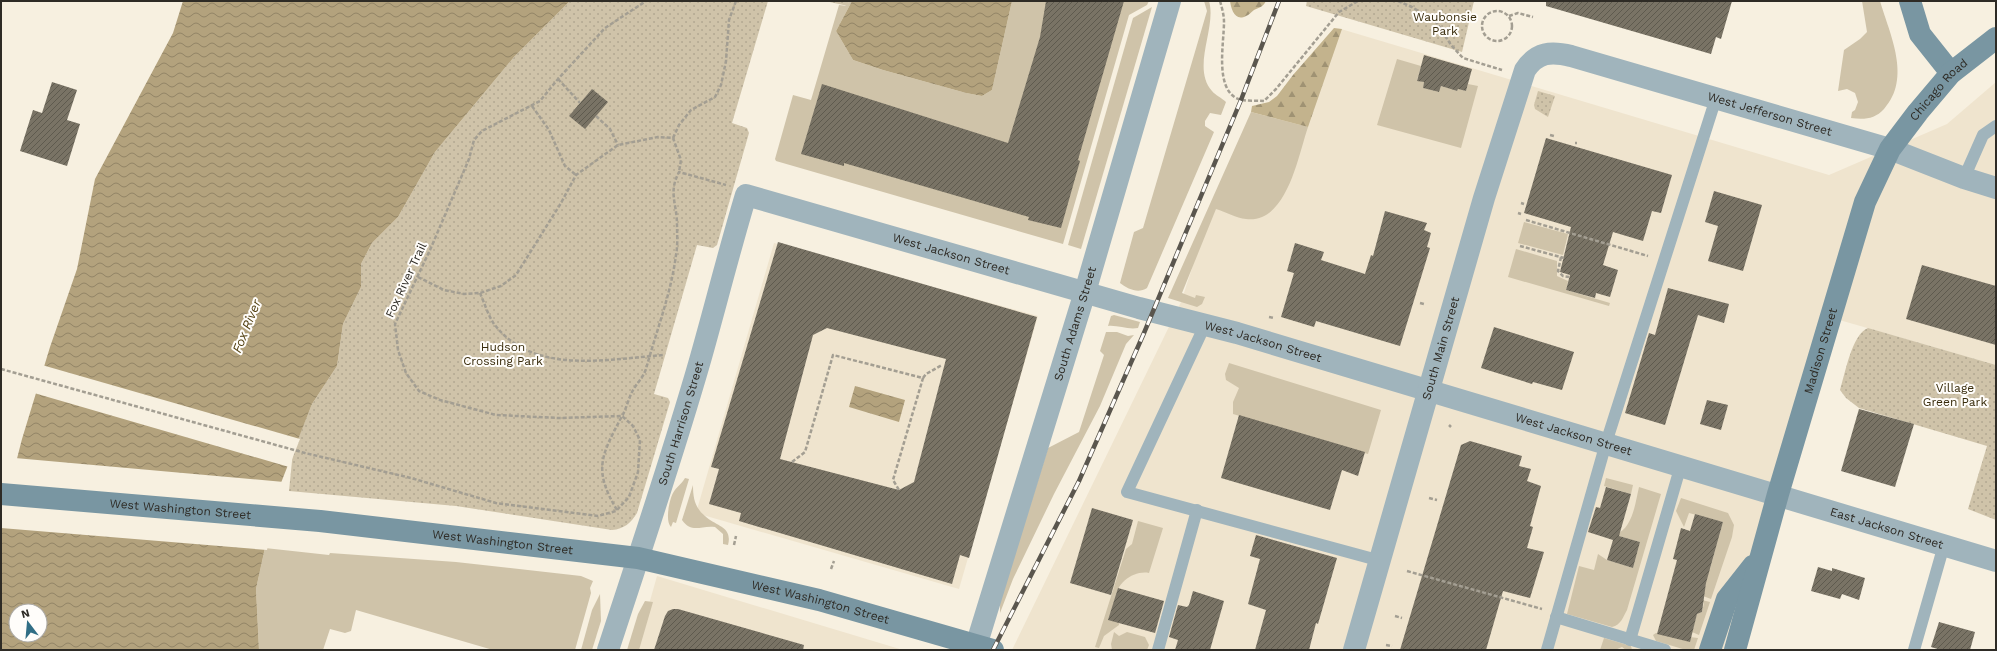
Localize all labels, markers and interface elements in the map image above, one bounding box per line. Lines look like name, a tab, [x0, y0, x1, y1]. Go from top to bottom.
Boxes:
park label: Waubonsie Park	[1413, 10, 1477, 38]
street label: Chicago Road	[1907, 56, 1970, 124]
street label: West Jefferson Street	[1706, 89, 1834, 139]
street label: West Jackson Street	[891, 230, 1011, 277]
street label: Fox River Trail	[382, 240, 430, 320]
street label: South Adams Street	[1051, 265, 1099, 383]
street label: South Main Street	[1419, 295, 1462, 401]
water label: Fox River	[229, 297, 264, 355]
street label: Madison Street	[1801, 306, 1840, 396]
street label: West Jackson Street	[1203, 318, 1323, 365]
park label: Hudson Crossing Park	[463, 340, 543, 368]
street label: South Harrison Street	[655, 360, 706, 487]
park label: Village Green Park	[1923, 381, 1987, 409]
street label: West Jackson Street	[1513, 410, 1634, 458]
street label: West Washington Street	[109, 496, 252, 522]
street label: East Jackson Street	[1828, 505, 1945, 552]
street label: West Washington Street	[431, 527, 574, 557]
street label: West Washington Street	[750, 578, 891, 627]
north arrow	[8, 603, 48, 643]
text: N	[20, 606, 31, 621]

